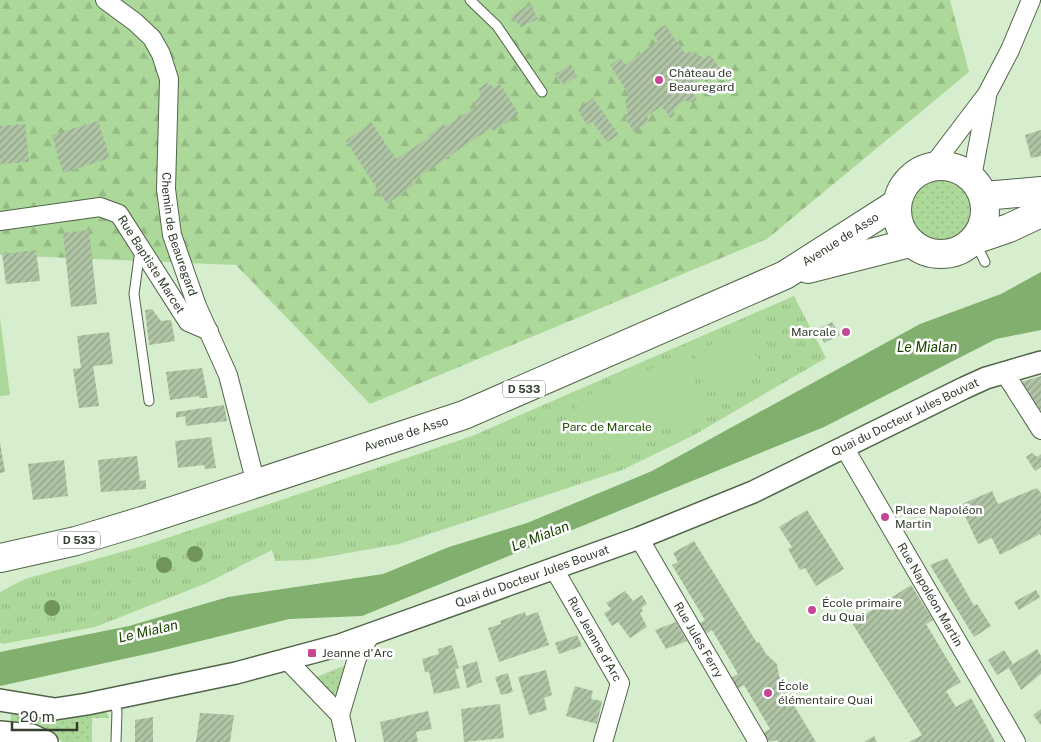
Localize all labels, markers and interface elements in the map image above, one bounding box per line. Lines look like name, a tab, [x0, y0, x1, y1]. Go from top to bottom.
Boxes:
place label: Château de Beauregard	[669, 66, 735, 94]
marker: Château de Beauregard	[653, 74, 665, 86]
street label: Chemin de Beauregard	[159, 172, 200, 298]
street label: Avenue de Asso	[800, 210, 882, 269]
street label: Rue Baptiste Marcet	[115, 213, 188, 316]
place label: Marcale	[791, 325, 836, 339]
marker: Marcale	[840, 326, 852, 338]
water label: Le Mialan	[897, 339, 958, 355]
street label: Quai du Docteur Jules Bouvat	[829, 375, 981, 459]
road number: D 533	[503, 380, 545, 398]
street label: Avenue de Asso	[362, 414, 450, 454]
park label: Parc de Marcale	[562, 420, 652, 434]
place label: Place Napoléon Martin	[895, 503, 982, 531]
marker: Place Napoléon Martin	[879, 511, 891, 523]
water label: Le Mialan	[509, 518, 571, 554]
road number: D 533	[58, 532, 100, 548]
street label: Rue Napoléon Martin	[894, 540, 966, 649]
street label: Quai du Docteur Jules Bouvat	[453, 542, 611, 610]
street label: Rue Jeanne d'Arc	[565, 594, 625, 684]
place label: École primaire du Quai	[822, 596, 902, 624]
street label: Rue Jules Ferry	[671, 600, 726, 681]
marker: École primaire du Quai	[806, 604, 818, 616]
water label: Le Mialan	[117, 616, 180, 646]
place label: Jeanne d'Arc	[322, 646, 393, 660]
marker: Jeanne d'Arc	[306, 647, 318, 659]
place label: École élémentaire Quai	[778, 679, 873, 707]
marker: École élémentaire Quai	[762, 687, 774, 699]
scale bar	[12, 700, 78, 732]
text: 20 m	[20, 708, 55, 725]

